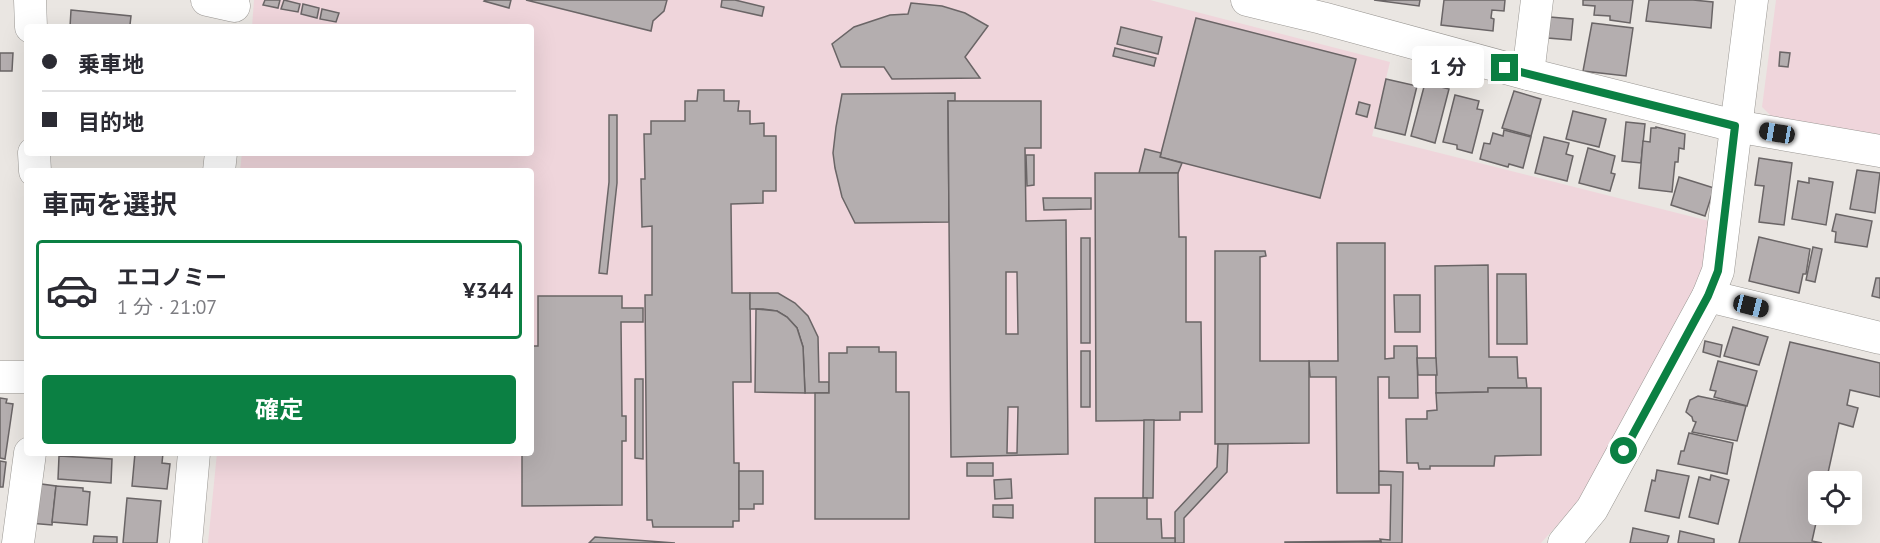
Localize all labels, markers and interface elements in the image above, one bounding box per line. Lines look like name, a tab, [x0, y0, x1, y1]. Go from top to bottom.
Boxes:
callout: 1 分	[1412, 47, 1484, 89]
text: 乗車地	[78, 50, 144, 78]
text: 1 分	[1430, 54, 1466, 80]
route end	[1491, 54, 1518, 81]
text: 目的地	[78, 108, 144, 136]
car	[1758, 121, 1796, 145]
text: 車両を選択	[42, 187, 177, 221]
icon: car	[45, 263, 99, 317]
text: エコノミー	[117, 263, 227, 291]
text: ¥344	[463, 276, 513, 304]
car	[1731, 293, 1771, 319]
text: 1 分 · 21:07	[117, 294, 217, 320]
button: 確定	[42, 375, 516, 444]
route start	[1610, 437, 1637, 464]
map controls	[1808, 471, 1862, 525]
button: locate	[1808, 471, 1862, 525]

